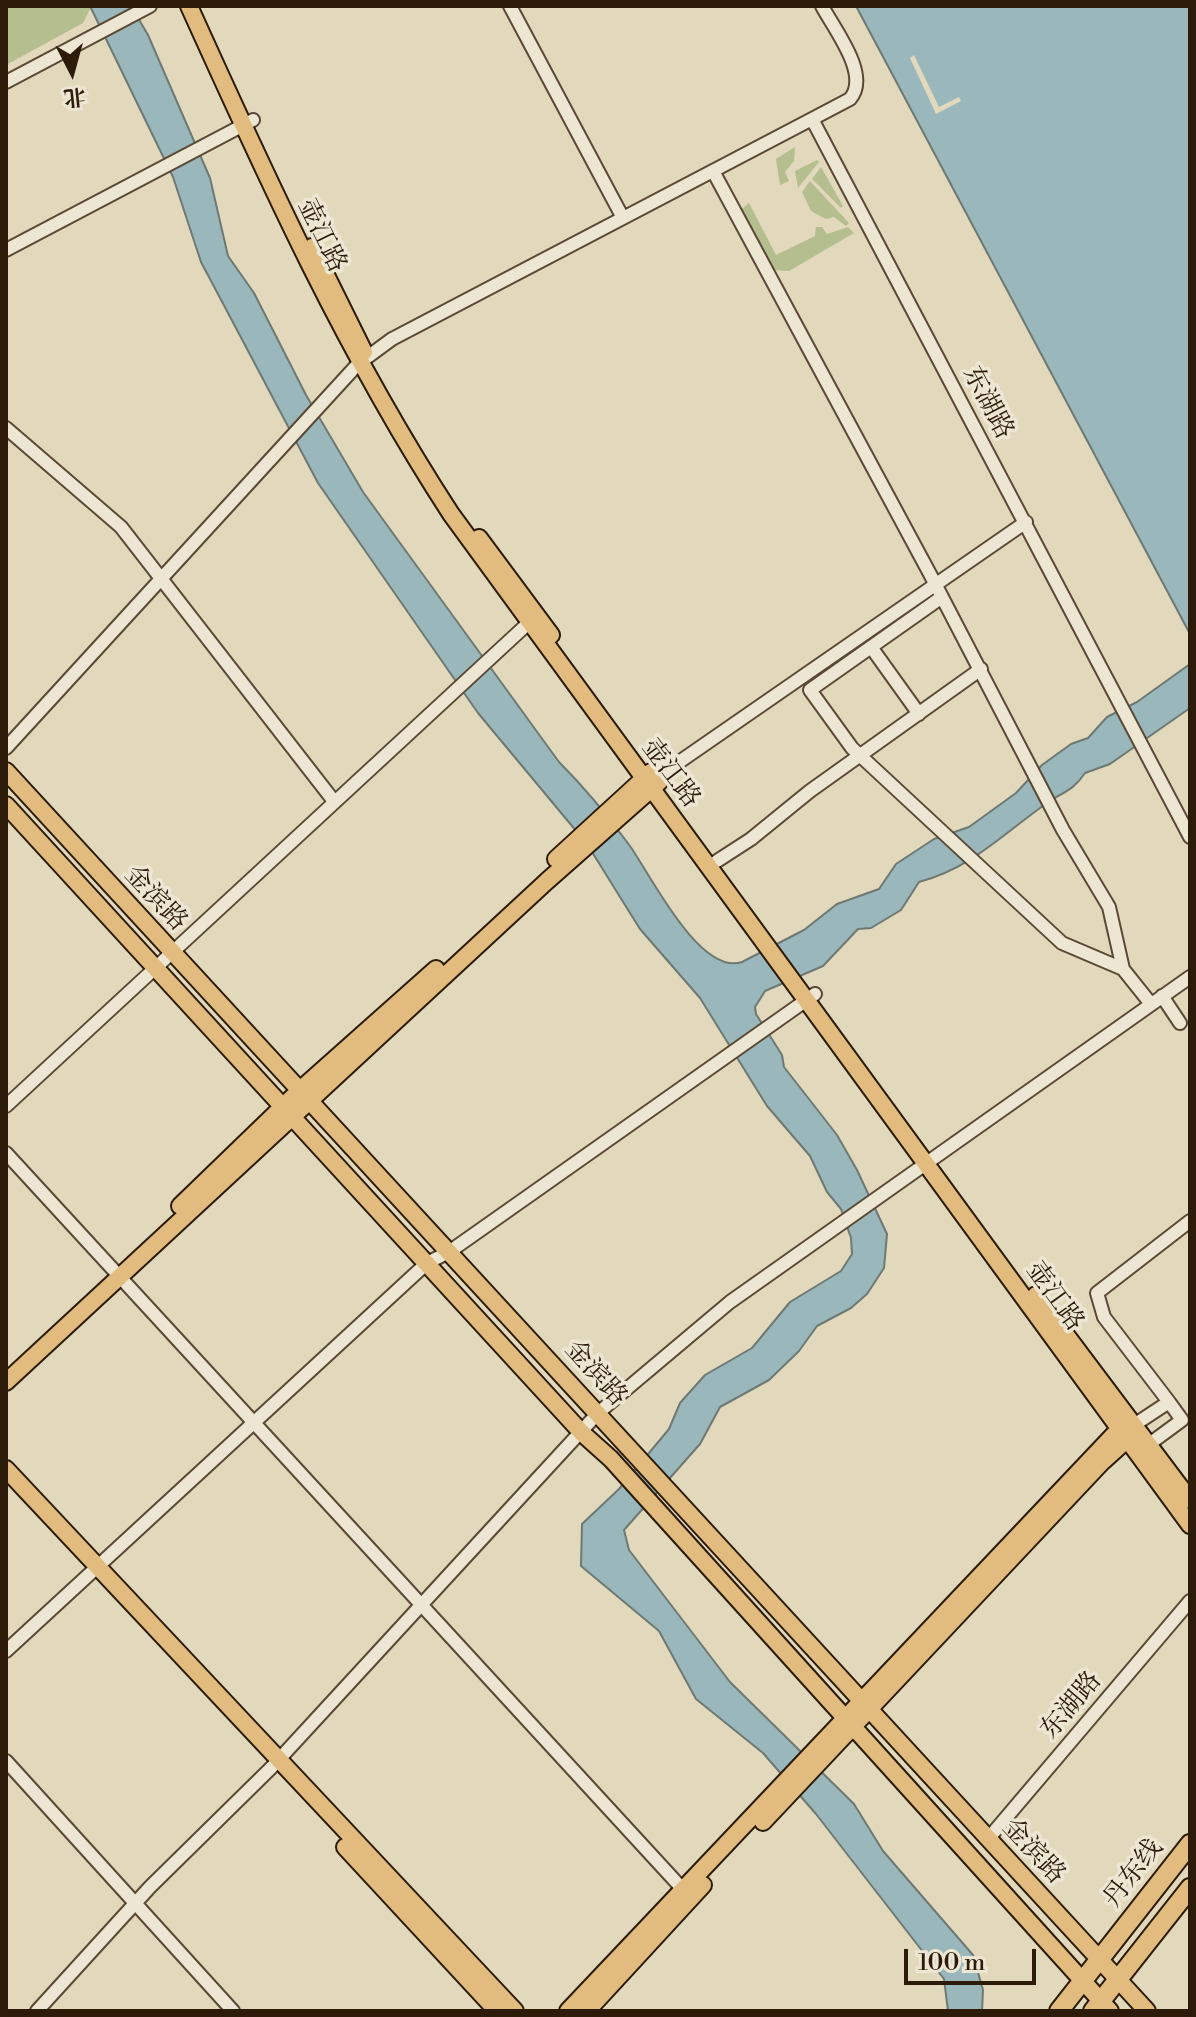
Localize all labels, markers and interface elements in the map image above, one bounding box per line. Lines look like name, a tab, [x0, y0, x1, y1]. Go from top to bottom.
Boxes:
north arrow	[32, 32, 112, 112]
text: 北	[62, 82, 87, 111]
street label: 壶江路	[290, 194, 352, 278]
street label: 东湖路	[955, 361, 1019, 445]
street label: 壶江路	[634, 733, 706, 815]
street label: 金滨路	[117, 860, 193, 938]
street label: 壶江路	[1018, 1256, 1090, 1338]
street label: 金滨路	[557, 1335, 633, 1413]
street label: 东湖路	[1035, 1666, 1109, 1746]
street label: 金滨路	[995, 1813, 1071, 1891]
street label: 丹东线	[1098, 1834, 1170, 1914]
scale bar	[908, 1933, 1040, 1983]
text: 100 m	[918, 1948, 985, 1978]

